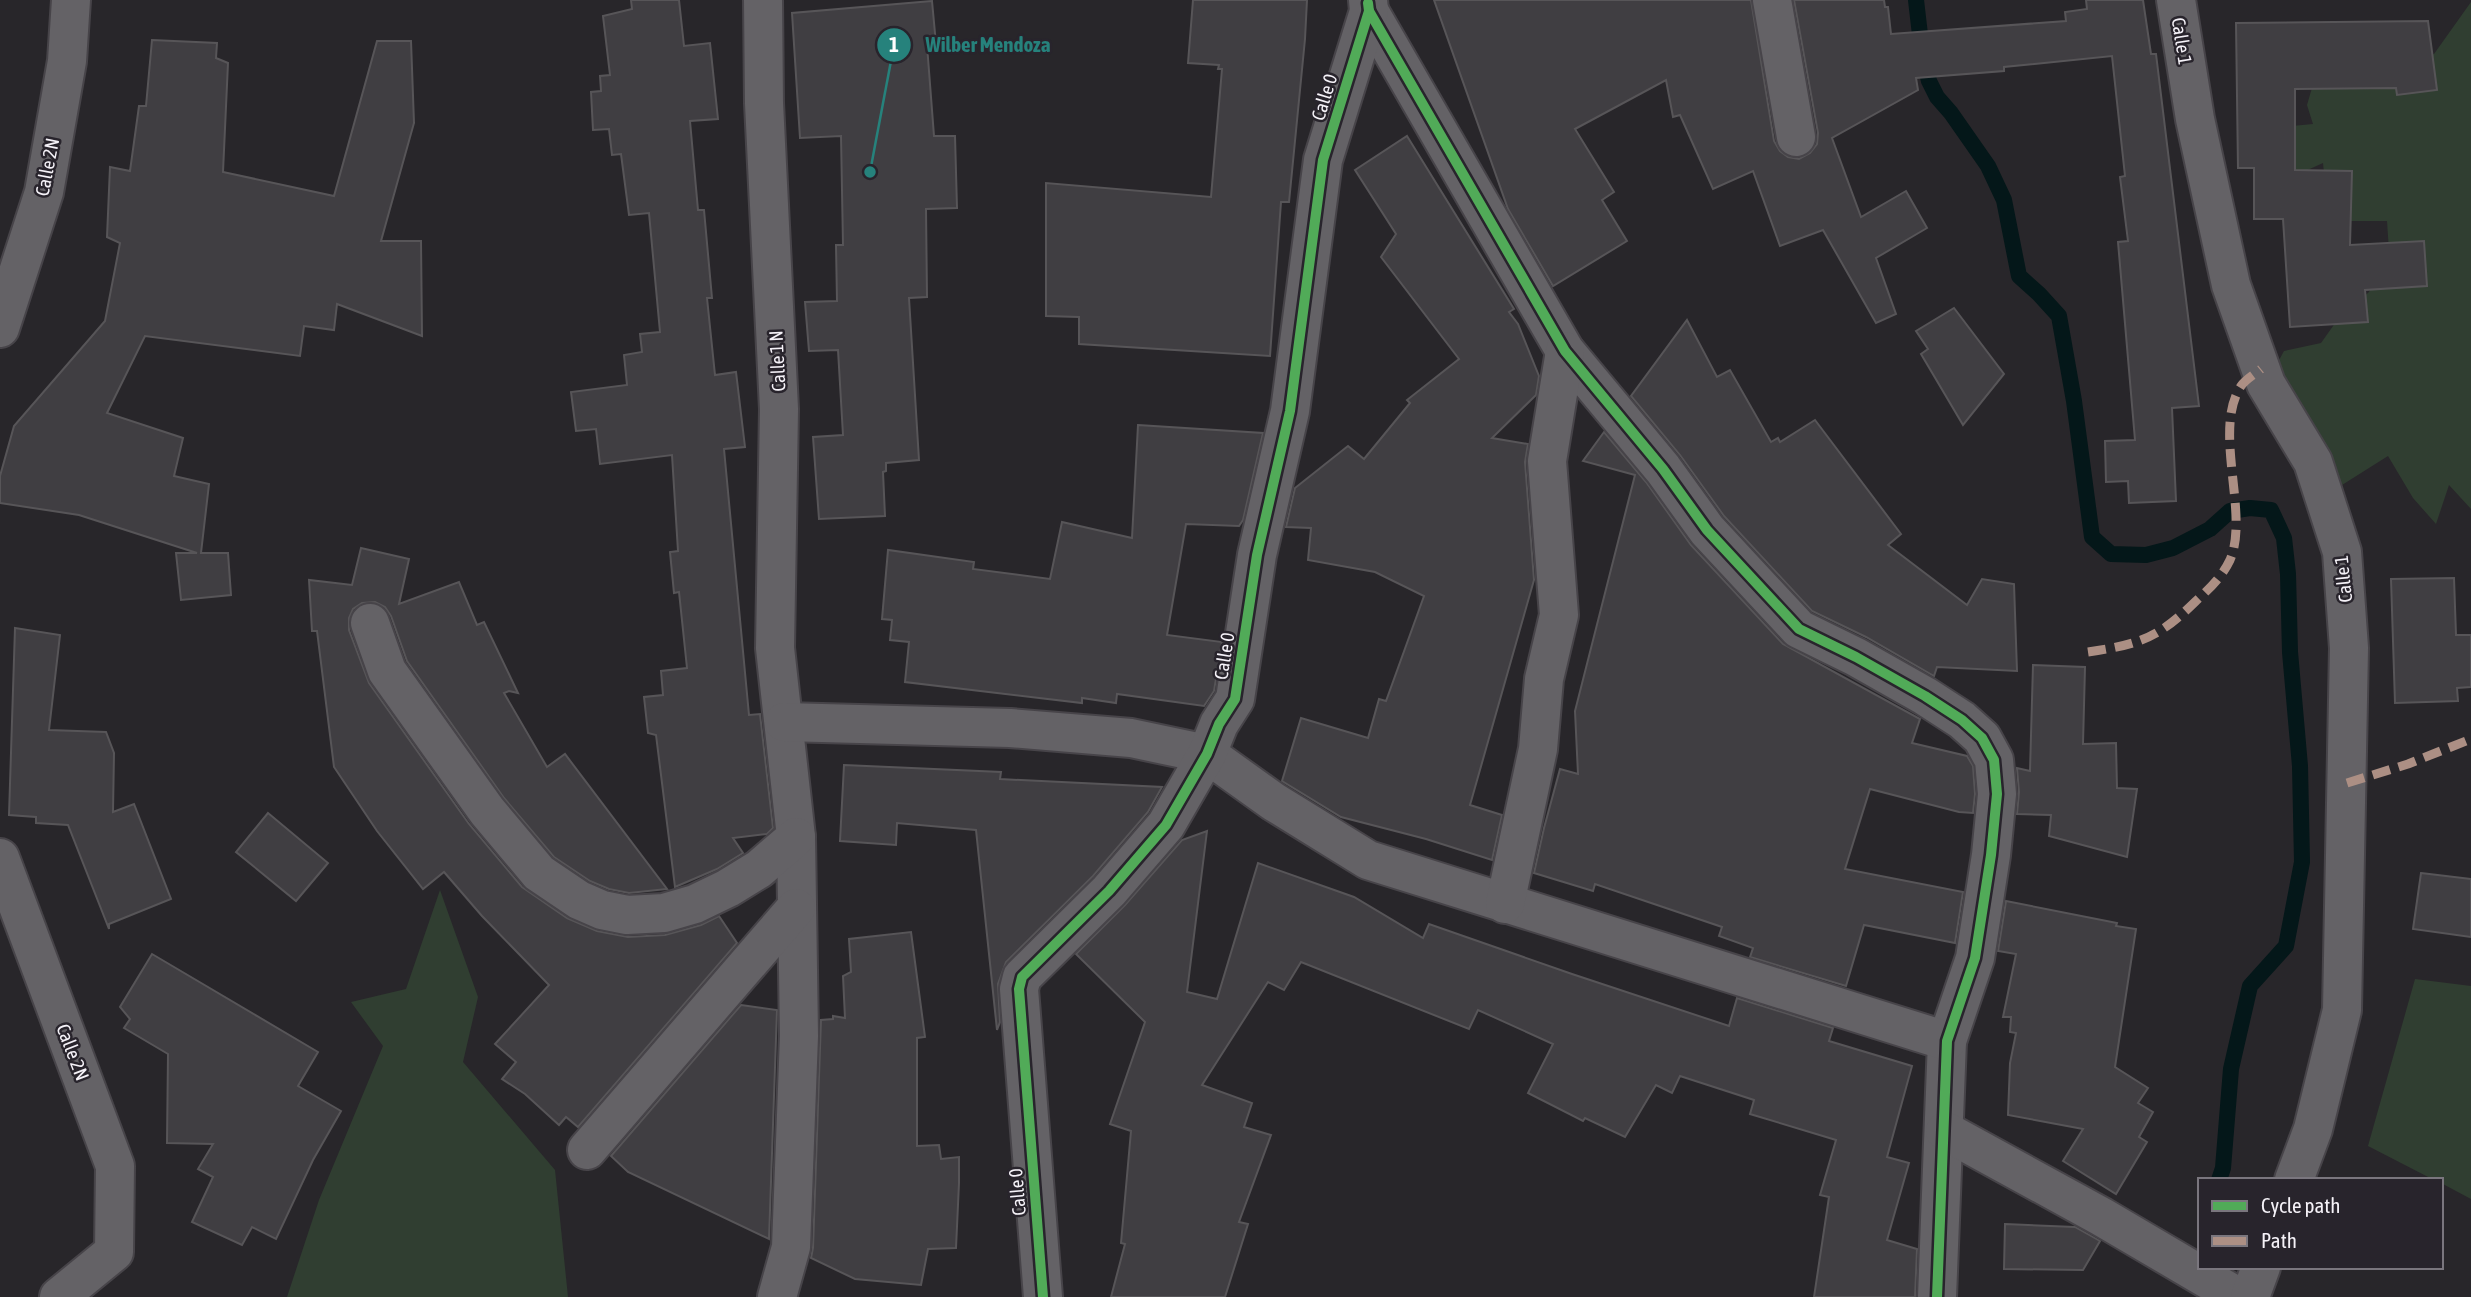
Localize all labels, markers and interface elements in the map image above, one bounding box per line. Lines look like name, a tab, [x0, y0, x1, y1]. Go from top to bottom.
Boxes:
street label: Calle 1	[2167, 16, 2197, 66]
callout: Wilber Mendoza	[877, 24, 1064, 66]
text: 1	[889, 32, 899, 56]
text: Wilber Mendoza	[925, 32, 1051, 56]
street label: Calle 0	[1307, 71, 1341, 123]
street label: Calle 2N	[31, 136, 63, 198]
street label: Calle 1 N	[764, 330, 790, 392]
street label: Calle 1	[2330, 554, 2356, 604]
street label: Calle 0	[1209, 631, 1239, 681]
street label: Calle 2N	[52, 1021, 94, 1083]
street label: Calle 0	[1004, 1167, 1030, 1217]
legend	[2198, 1178, 2443, 1269]
text: Cycle path	[2261, 1193, 2340, 1217]
text: Path	[2261, 1228, 2297, 1252]

